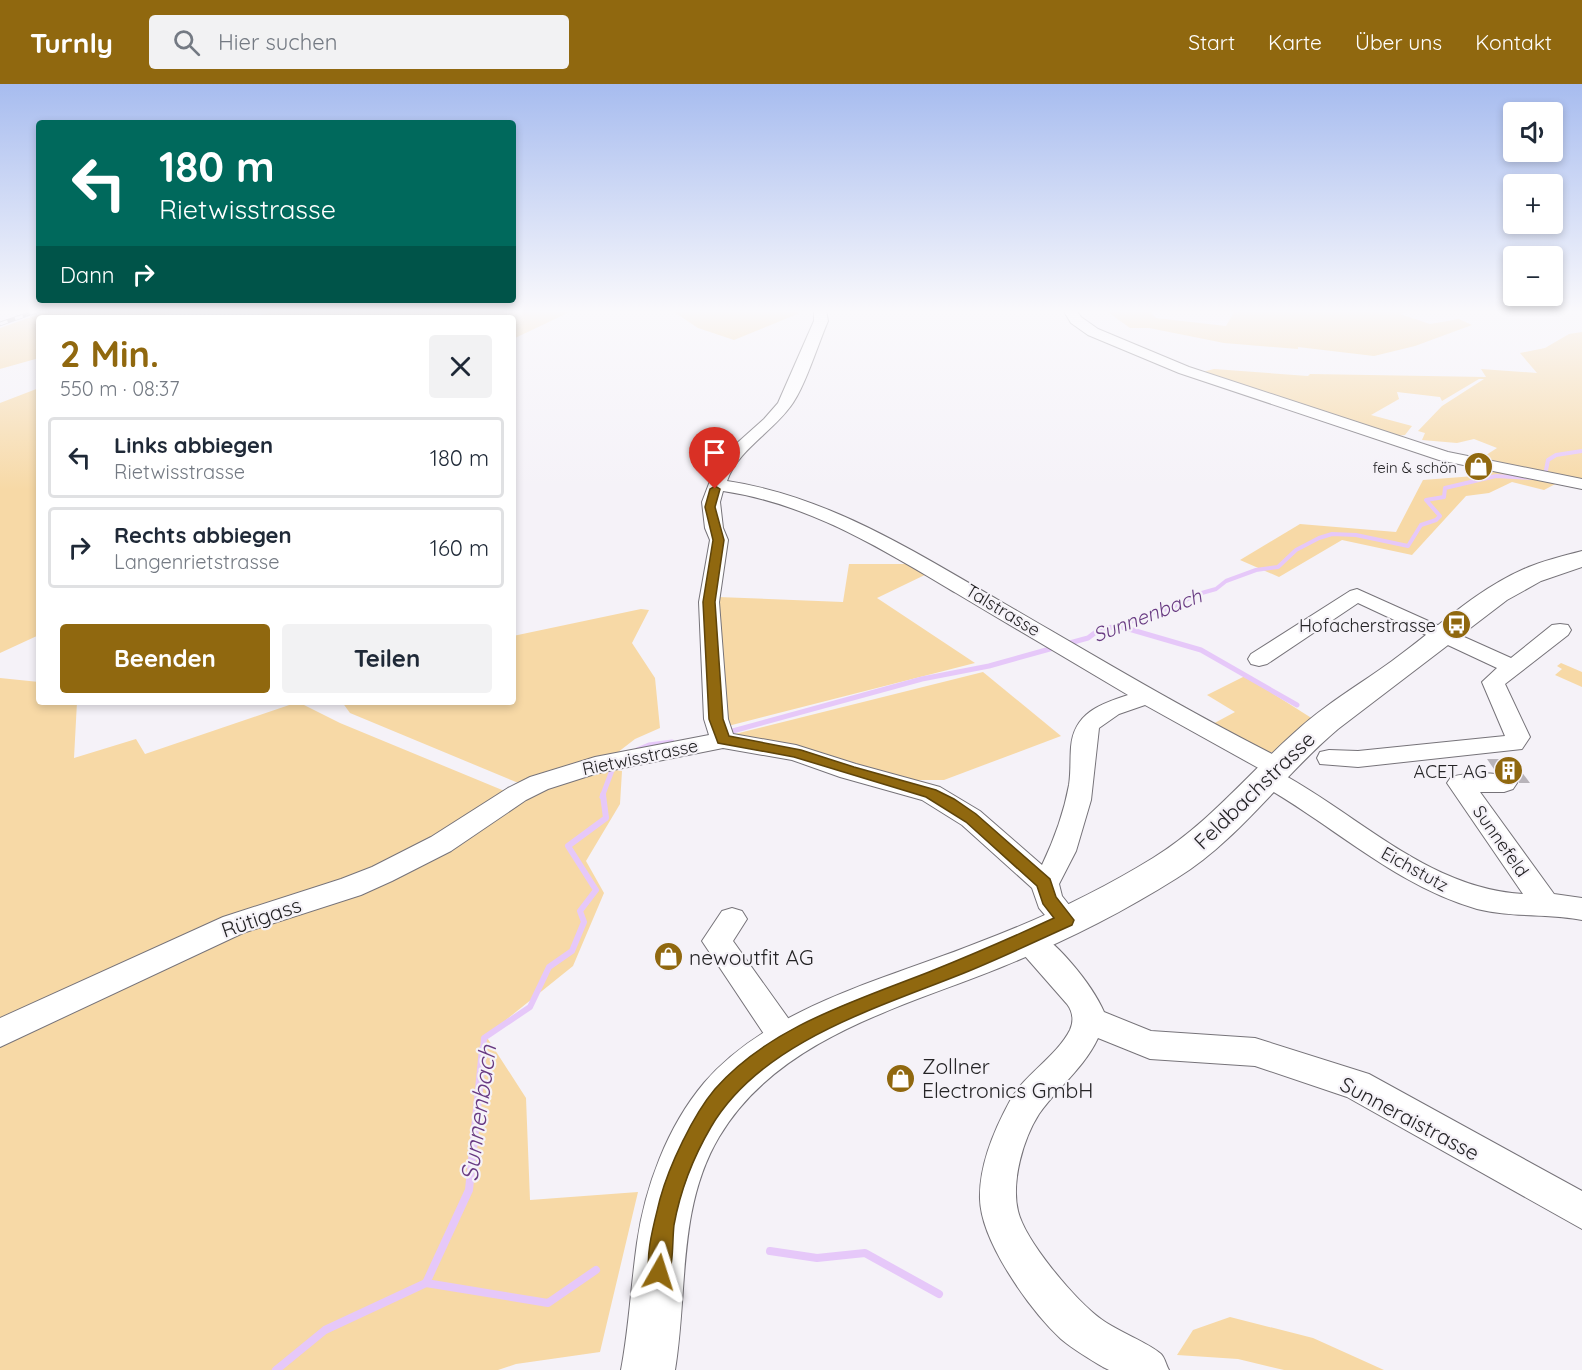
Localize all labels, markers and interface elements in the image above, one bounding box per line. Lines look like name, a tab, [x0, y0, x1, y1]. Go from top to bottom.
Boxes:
search box	[149, 15, 569, 69]
text: Turnly	[30, 25, 113, 60]
icon: search	[170, 26, 203, 59]
text: Hier suchen	[218, 28, 337, 56]
text: Start	[1188, 29, 1235, 55]
text: Karte	[1268, 29, 1322, 55]
text: Über uns	[1355, 29, 1442, 55]
text: Kontakt	[1475, 29, 1552, 55]
map controls	[1503, 102, 1563, 306]
button: sound	[1503, 102, 1563, 162]
text: 180 m	[159, 140, 275, 193]
icon: left	[60, 144, 138, 222]
button: +	[1503, 174, 1563, 234]
text: Rietwisstrasse	[159, 192, 336, 226]
button: −	[1503, 246, 1563, 306]
icon: right	[127, 258, 160, 291]
text: Dann	[60, 261, 115, 289]
text: 2 Min.	[60, 331, 159, 376]
button: close	[429, 335, 492, 398]
text: 550 m · 08:37	[60, 376, 179, 401]
pin	[689, 427, 740, 489]
text: Links abbiegen	[114, 431, 273, 459]
icon: arrive	[698, 436, 731, 469]
icon: left	[63, 441, 96, 474]
text: 180 m	[430, 444, 489, 472]
shop icon: fein & schön	[1462, 451, 1494, 483]
place label: fein & schön	[1372, 458, 1457, 477]
text: Rietwisstrasse	[114, 459, 245, 484]
text: Rechts abbiegen	[114, 521, 292, 549]
icon: right	[63, 531, 96, 564]
text: 160 m	[430, 534, 489, 562]
text: Langenrietstrasse	[114, 549, 280, 574]
street label: Talstrasse	[961, 579, 1045, 641]
water label: Sunnenbach	[1089, 583, 1206, 647]
bus stop icon: Hofacherstrasse	[1441, 609, 1473, 641]
place label: Hofacherstrasse	[1299, 614, 1436, 637]
button: Beenden	[60, 624, 270, 693]
button: Teilen	[282, 624, 492, 693]
street label: Feldbachstrasse	[1188, 726, 1320, 854]
street label: Rietwisstrasse	[580, 733, 700, 781]
building icon: ACET AG	[1492, 755, 1524, 787]
place label: ACET AG	[1414, 760, 1487, 783]
street label: Sunnefeld	[1468, 801, 1534, 881]
street label: Eichstutz	[1377, 841, 1453, 897]
street label: Rütigass	[218, 891, 304, 943]
shop icon: newoutfit AG	[652, 941, 684, 973]
place label: newoutfit AG	[689, 944, 814, 970]
water label: Sunnenbach	[454, 1042, 502, 1183]
place label: Zollner Electronics GmbH	[922, 1053, 1093, 1103]
shop icon: Zollner Electronics GmbH	[885, 1062, 917, 1094]
street label: Sunneraistrasse	[1336, 1070, 1484, 1166]
position arrow	[627, 1240, 691, 1304]

